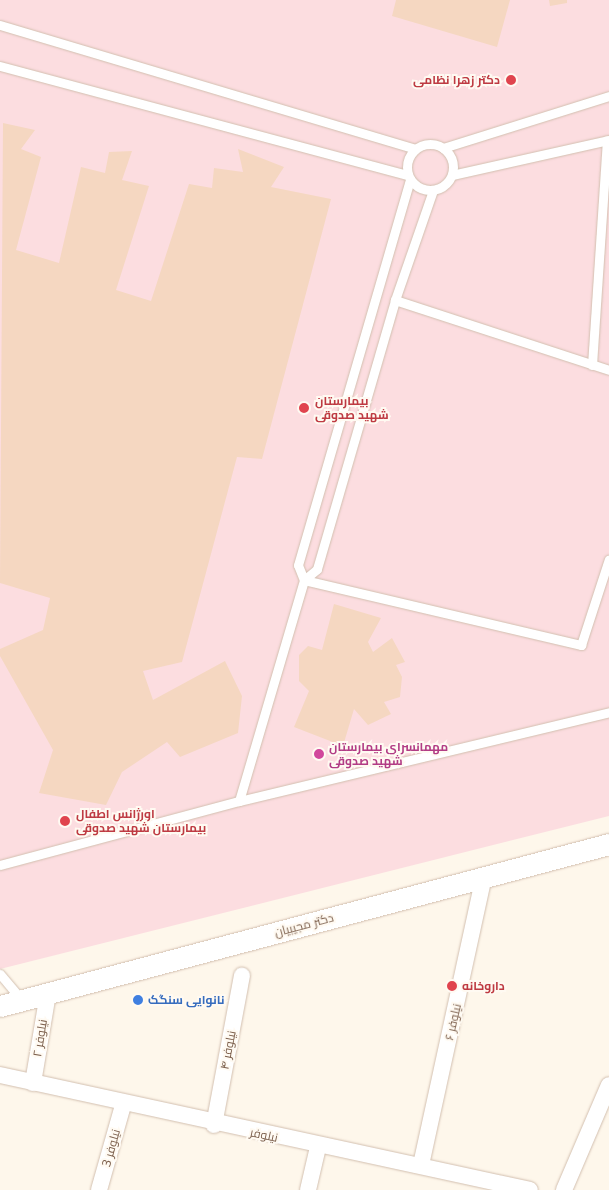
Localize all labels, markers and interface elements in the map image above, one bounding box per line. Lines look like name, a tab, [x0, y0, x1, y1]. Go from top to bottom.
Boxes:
place label: دکتر زهرا نظامی	[413, 73, 500, 87]
marker: دکتر زهرا نظامی	[504, 73, 518, 87]
place label: بیمارستان شهید صدوقی	[315, 394, 389, 422]
marker: بیمارستان شهید صدوقی	[297, 401, 311, 415]
place label: مهمانسرای بیمارستان شهید صدوقی	[329, 740, 448, 768]
marker: مهمانسرای بیمارستان شهید صدوقی	[313, 748, 325, 760]
place label: اورژانس اطفال بیمارستان شهید صدوقی	[76, 807, 206, 835]
marker: اورژانس اطفال بیمارستان شهید صدوقی	[58, 814, 72, 828]
street label: دکتر مجیبیان	[273, 910, 335, 940]
place label: داروخانه	[462, 979, 505, 993]
marker: داروخانه	[446, 980, 458, 992]
place label: نانوایی سنگک	[148, 993, 224, 1007]
marker: نانوایی سنگک	[132, 994, 144, 1006]
street label: نیلوفر ۶	[442, 1002, 464, 1042]
street label: نیلوفر ۲	[30, 1018, 50, 1058]
street label: نیلوفر ۴	[217, 1029, 239, 1071]
street label: نیلوفر	[249, 1125, 279, 1145]
street label: نیلوفر 3	[99, 1128, 123, 1168]

